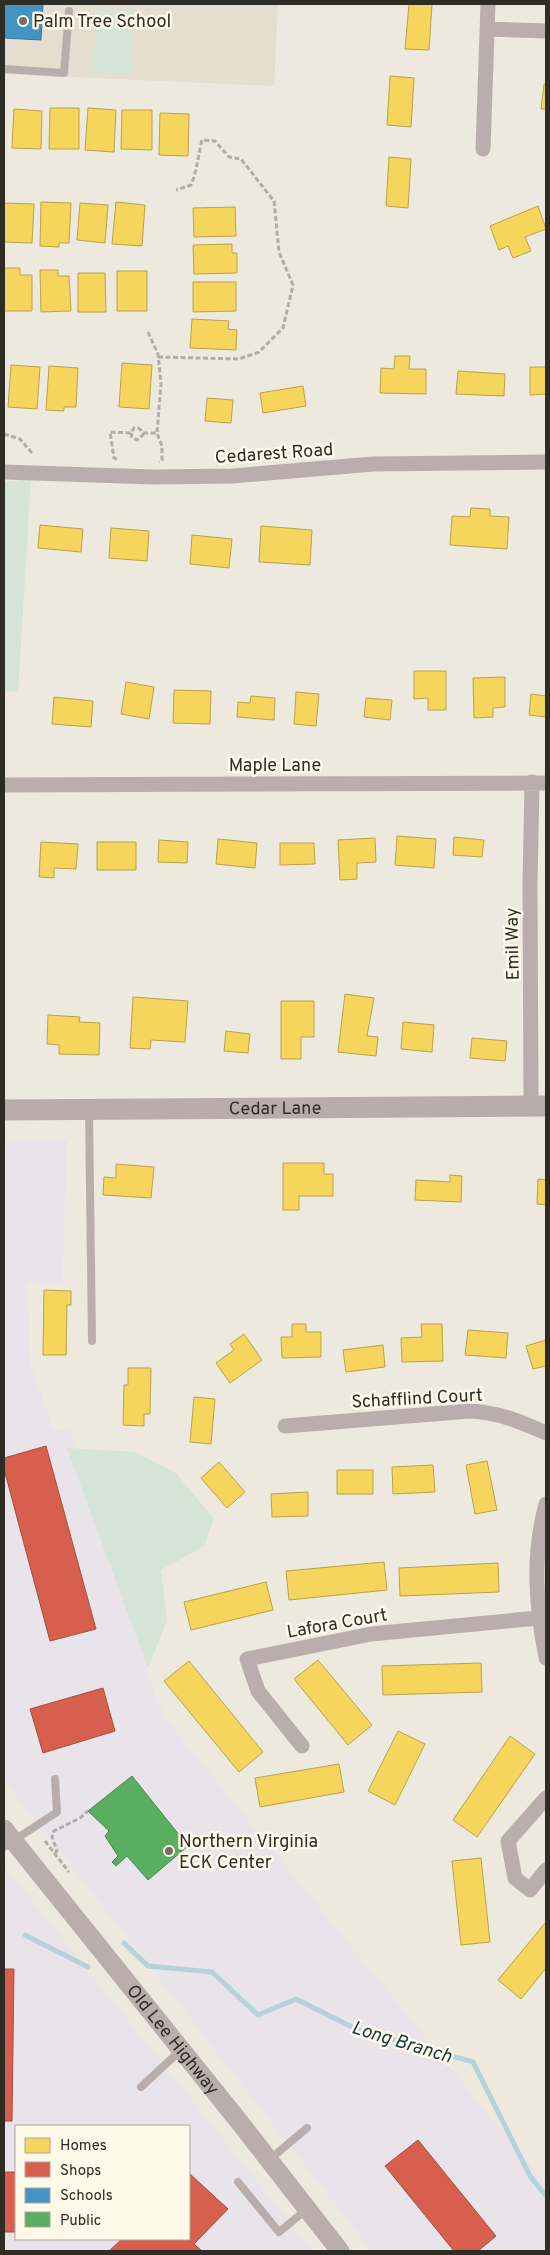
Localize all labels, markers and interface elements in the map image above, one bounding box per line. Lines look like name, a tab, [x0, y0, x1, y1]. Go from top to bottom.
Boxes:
place label: Palm Tree School	[33, 11, 171, 34]
marker: Palm Tree School	[17, 15, 29, 27]
street label: Cedarest Road	[214, 439, 334, 470]
street label: Maple Lane	[229, 755, 321, 778]
street label: Emil Way	[501, 907, 526, 981]
street label: Cedar Lane	[229, 1098, 321, 1121]
street label: Schafflind Court	[351, 1385, 483, 1414]
street label: Lafora Court	[285, 1604, 389, 1645]
place label: Northern Virginia ECK Center	[179, 1831, 318, 1875]
marker: Northern Virginia ECK Center	[163, 1845, 175, 1857]
street label: Old Lee Highway	[121, 1981, 223, 2100]
water label: Long Branch	[348, 2016, 455, 2070]
legend	[15, 2125, 190, 2240]
text: Homes	[60, 2137, 107, 2156]
text: Shops	[60, 2162, 101, 2181]
text: Schools	[60, 2187, 113, 2206]
text: Public	[60, 2212, 101, 2231]

